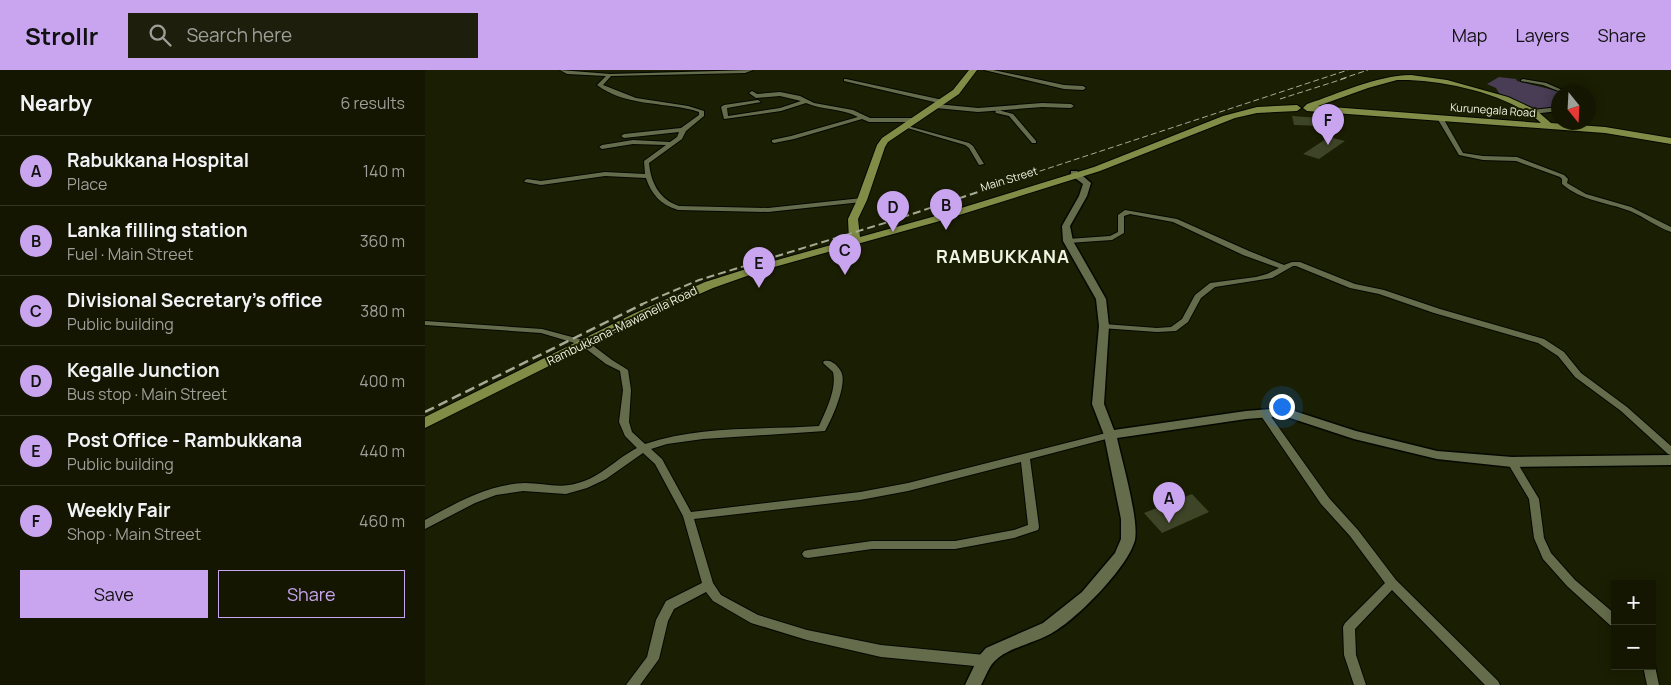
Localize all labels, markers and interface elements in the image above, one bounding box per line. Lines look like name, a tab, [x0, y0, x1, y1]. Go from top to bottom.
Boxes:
search box	[128, 13, 478, 58]
text: Strollr	[25, 19, 98, 52]
icon: search	[146, 21, 174, 49]
text: Search here	[186, 22, 292, 48]
text: Map	[1452, 23, 1487, 47]
text: Layers	[1515, 23, 1569, 47]
text: Share	[1597, 23, 1646, 47]
north arrow	[1551, 85, 1596, 130]
text: Nearby	[20, 89, 92, 117]
text: 6 results	[340, 92, 405, 114]
street label: Kurunegala Road	[1450, 99, 1536, 120]
pin: F	[1312, 104, 1344, 145]
text: Rabukkana Hospital	[67, 147, 249, 173]
text: A	[31, 160, 41, 182]
text: 140 m	[363, 160, 405, 182]
street label: Main Street	[978, 163, 1039, 194]
text: Place	[67, 173, 107, 195]
pin: B	[930, 189, 962, 230]
pin: D	[877, 191, 909, 232]
text: Lanka filling station	[67, 217, 248, 243]
text: B	[31, 230, 41, 252]
text: 360 m	[360, 230, 405, 252]
pin: C	[829, 234, 861, 275]
text: Fuel · Main Street	[67, 243, 193, 265]
district label: RAMBUKKANA	[936, 244, 1070, 268]
pin: E	[743, 247, 775, 288]
street label: Rambukkana-Mawanella Road	[544, 282, 700, 369]
text: Divisional Secretary's office	[67, 287, 323, 313]
text: C	[30, 300, 42, 322]
text: 380 m	[360, 300, 405, 322]
text: Public building	[67, 313, 174, 335]
text: Kegalle Junction	[67, 357, 220, 383]
text: D	[30, 370, 42, 392]
text: 400 m	[359, 370, 405, 392]
text: Bus stop · Main Street	[67, 383, 227, 405]
your location	[1269, 394, 1295, 420]
text: Post Office - Rambukkana	[67, 427, 302, 453]
text: E	[31, 440, 41, 462]
text: 440 m	[359, 440, 405, 462]
text: Public building	[67, 453, 174, 475]
pin: A	[1153, 482, 1185, 523]
text: Weekly Fair	[67, 497, 171, 523]
text: F	[32, 510, 40, 532]
text: 460 m	[359, 510, 405, 532]
text: Shop · Main Street	[67, 523, 201, 545]
button: Save	[20, 570, 208, 618]
button: Share	[218, 570, 405, 618]
map controls	[1611, 580, 1656, 670]
button: +	[1611, 580, 1656, 625]
button: −	[1611, 625, 1656, 670]

